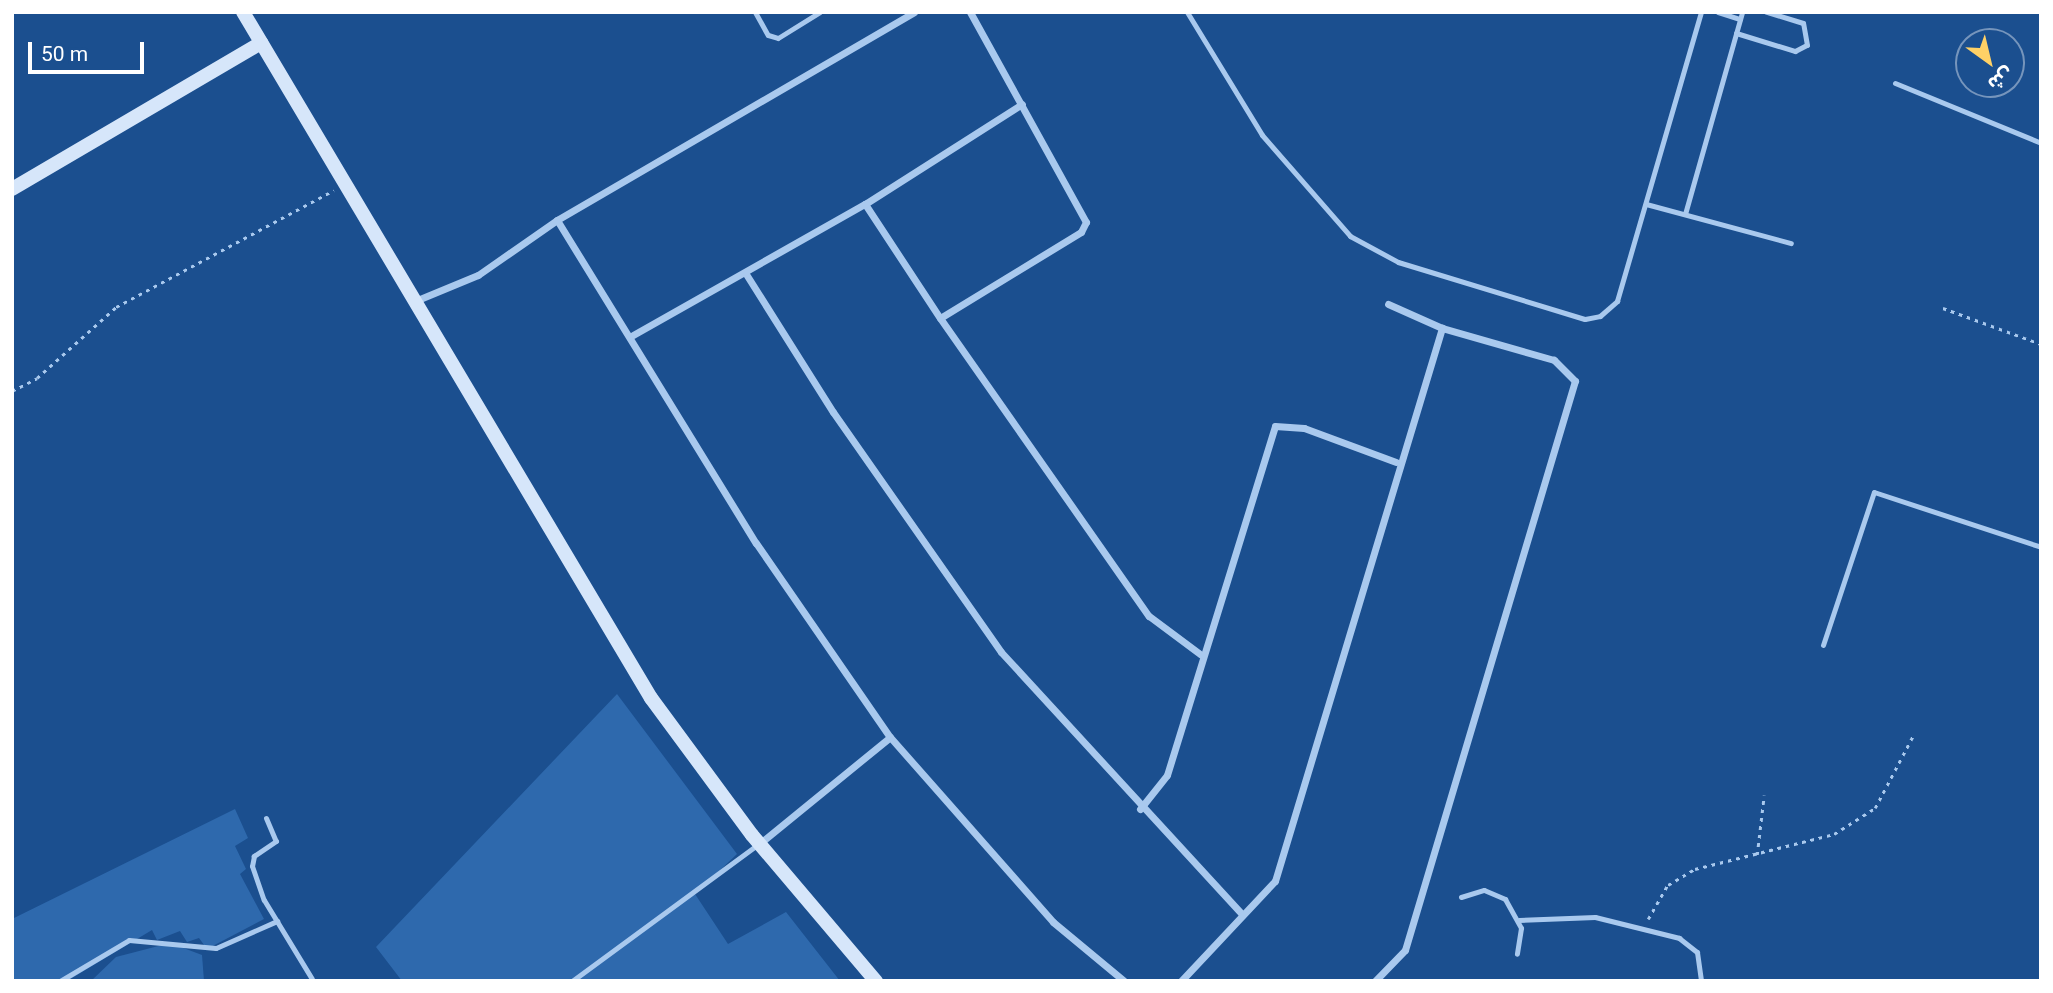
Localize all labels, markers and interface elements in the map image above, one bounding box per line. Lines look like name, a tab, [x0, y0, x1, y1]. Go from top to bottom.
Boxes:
scale bar	[32, 28, 147, 72]
north arrow	[1955, 28, 2025, 98]
text: 50 m	[41, 42, 88, 66]
text: ش	[1984, 62, 2018, 96]

